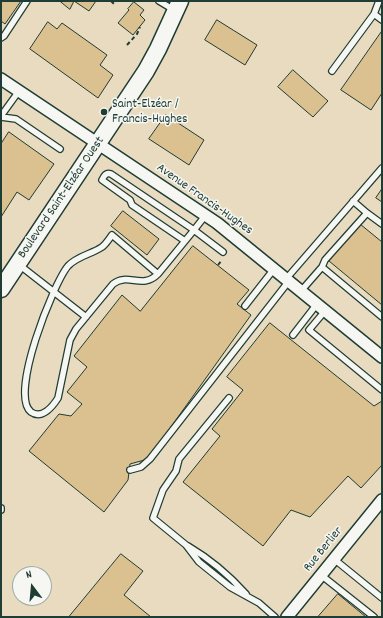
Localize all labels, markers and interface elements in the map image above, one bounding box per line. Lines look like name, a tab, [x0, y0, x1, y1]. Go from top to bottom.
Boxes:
place label: Saint-Elzéar / Francis-Hughes	[112, 97, 187, 128]
marker: Saint-Elzéar / Francis-Hughes	[99, 107, 109, 117]
street label: Boulevard Saint-Elzéar Ouest	[15, 134, 109, 262]
street label: Avenue Francis-Hughes	[153, 161, 255, 239]
street label: Rue Berlier	[301, 524, 347, 576]
north arrow	[12, 566, 52, 606]
text: N	[24, 567, 34, 584]

